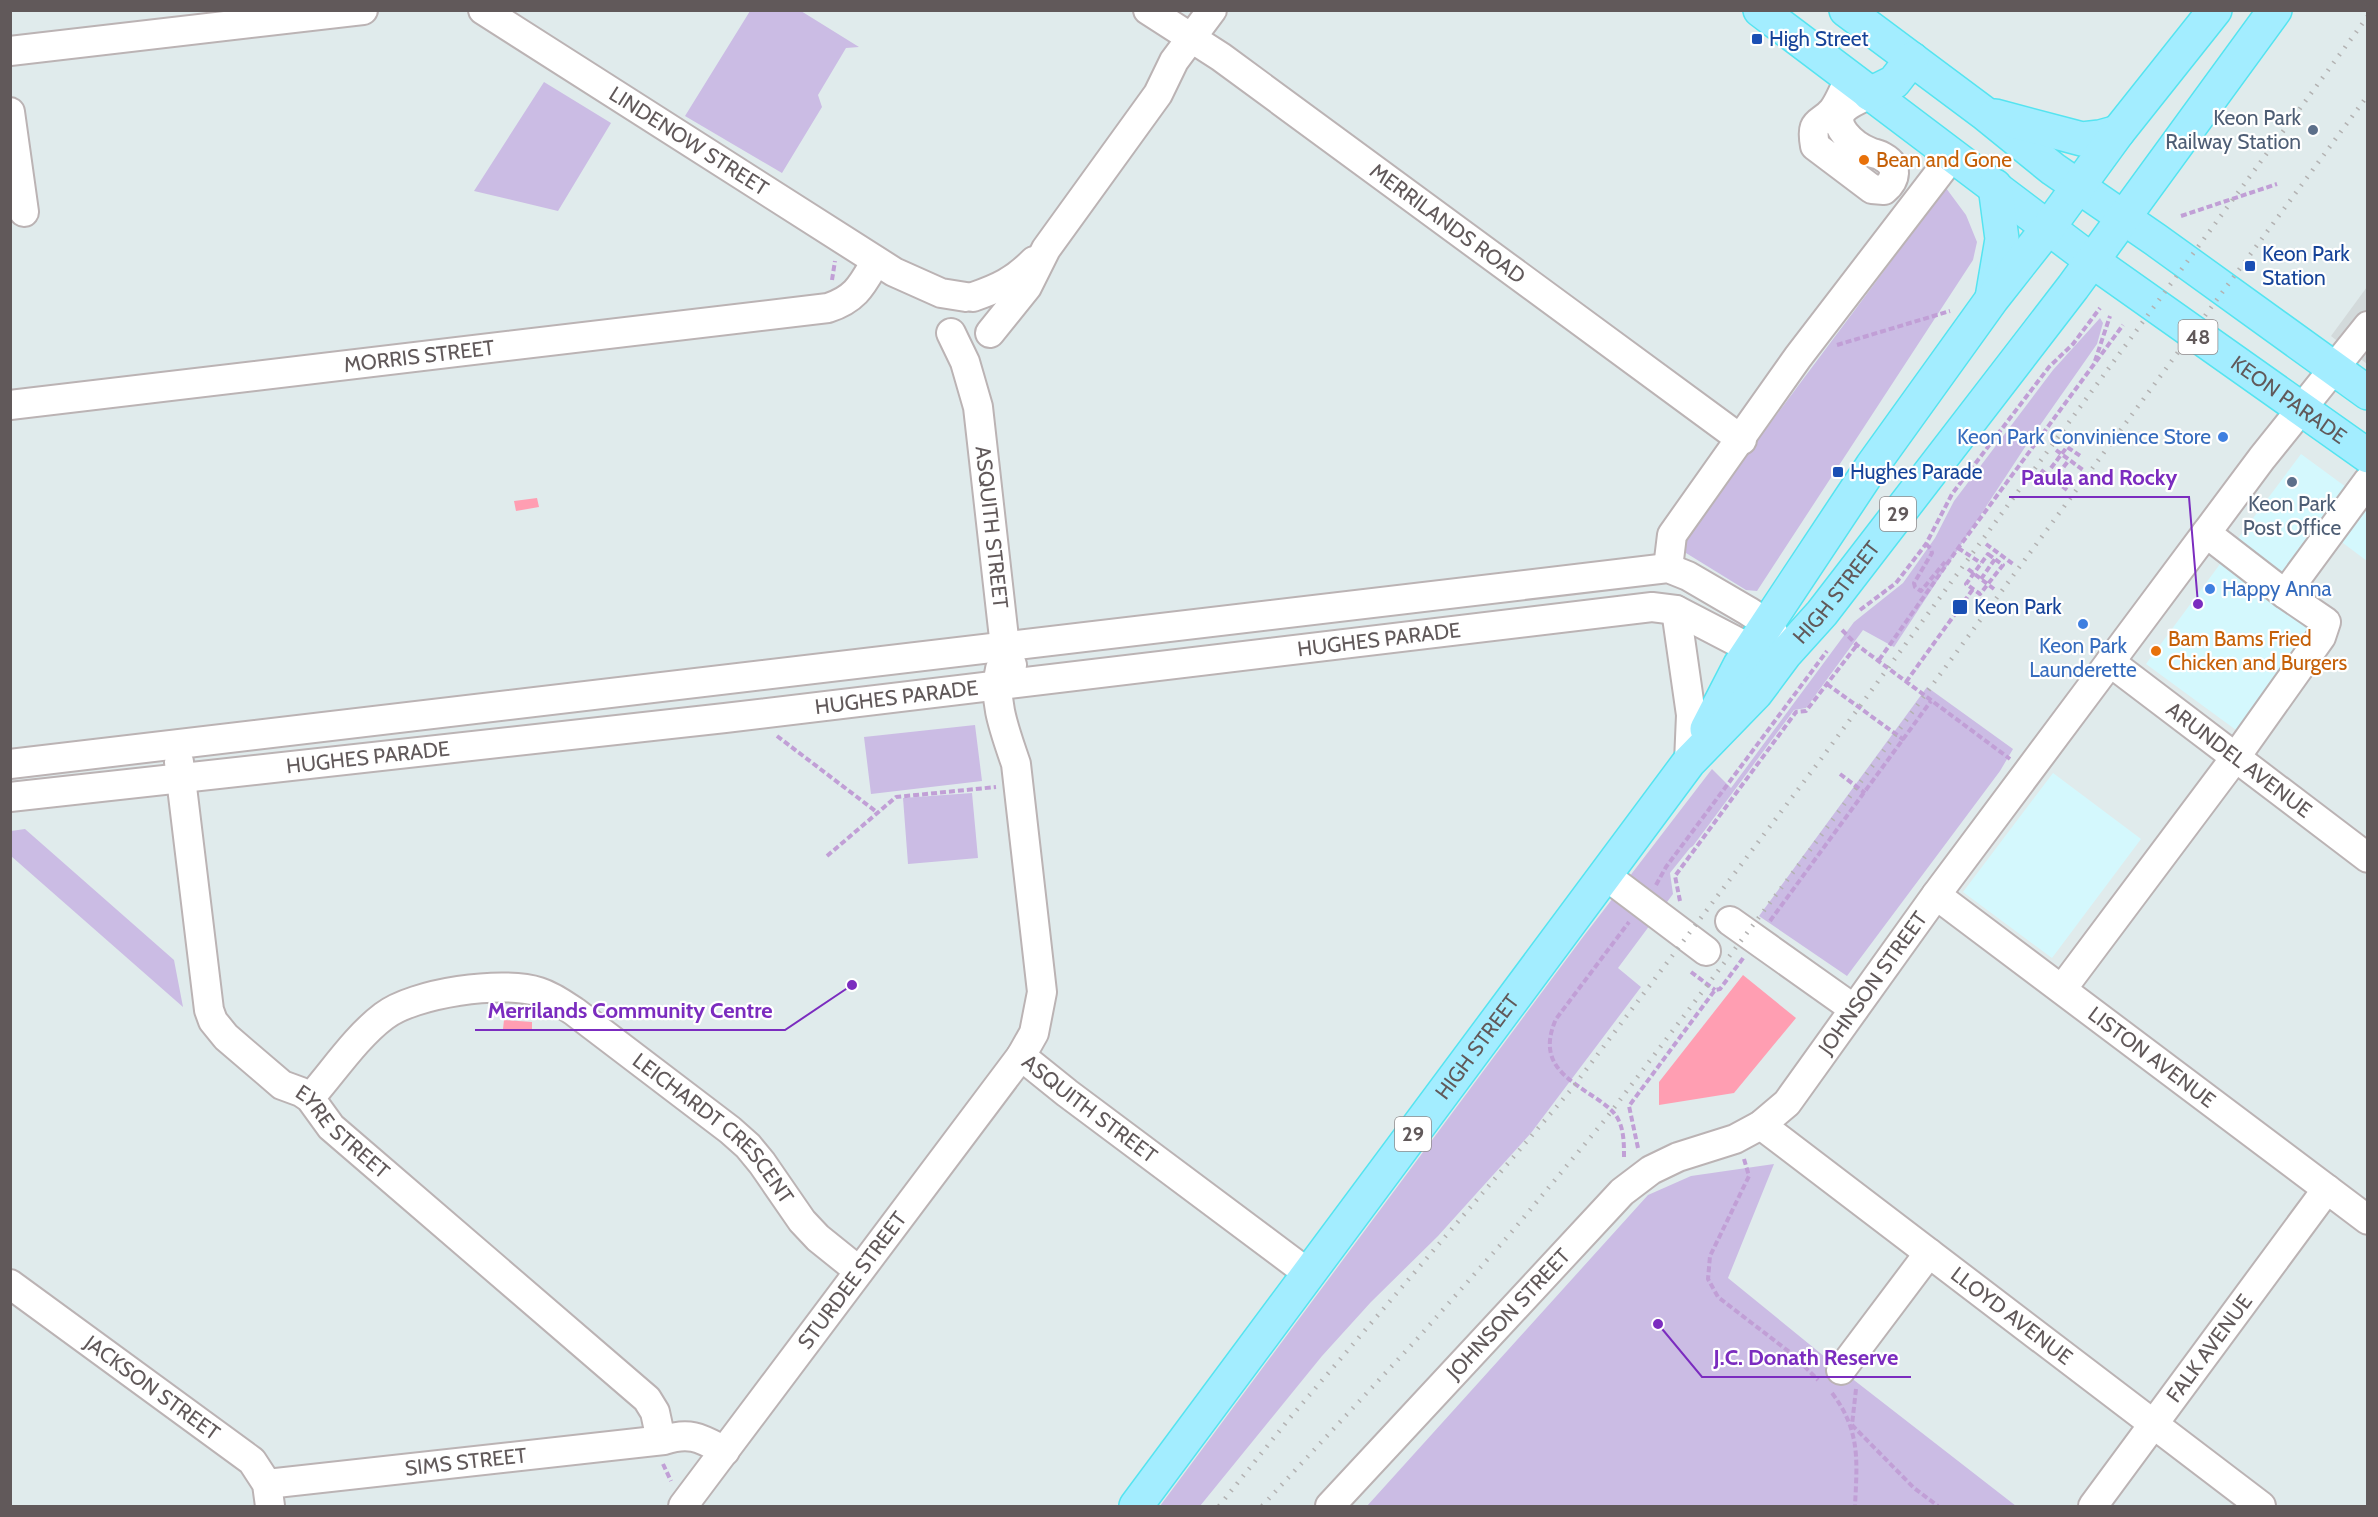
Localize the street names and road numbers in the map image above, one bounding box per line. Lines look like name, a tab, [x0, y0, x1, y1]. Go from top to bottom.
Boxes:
street label: LINDENOW STREET	[605, 81, 773, 201]
street label: MERRILANDS ROAD	[1365, 158, 1530, 288]
road number: 48	[2178, 320, 2218, 354]
street label: MORRIS STREET	[342, 335, 496, 377]
street label: KEON PARADE	[2226, 350, 2352, 449]
street label: ASQUITH STREET	[970, 445, 1014, 610]
road number: 29	[1880, 497, 1916, 531]
street label: HIGH STREET	[1787, 536, 1885, 649]
street label: HUGHES PARADE	[1296, 617, 1462, 661]
street label: HUGHES PARADE	[813, 675, 979, 719]
street label: ARUNDEL AVENUE	[2162, 696, 2317, 823]
street label: HUGHES PARADE	[285, 736, 451, 778]
street label: JOHNSON STREET	[1812, 907, 1932, 1060]
street label: HIGH STREET	[1430, 989, 1524, 1104]
street label: LISTON AVENUE	[2084, 1001, 2221, 1113]
street label: LEICHARDT CRESCENT	[628, 1048, 799, 1208]
street label: ASQUITH STREET	[1017, 1049, 1162, 1168]
street label: EYRE STREET	[291, 1079, 395, 1184]
road number: 29	[1395, 1117, 1431, 1151]
street label: STURDEE STREET	[792, 1207, 912, 1354]
street label: JOHNSON STREET	[1440, 1243, 1575, 1385]
street label: LLOYD AVENUE	[1946, 1261, 2078, 1370]
street label: FALK AVENUE	[2161, 1289, 2257, 1407]
street label: JACKSON STREET	[79, 1329, 225, 1445]
street label: SIMS STREET	[404, 1442, 528, 1481]

